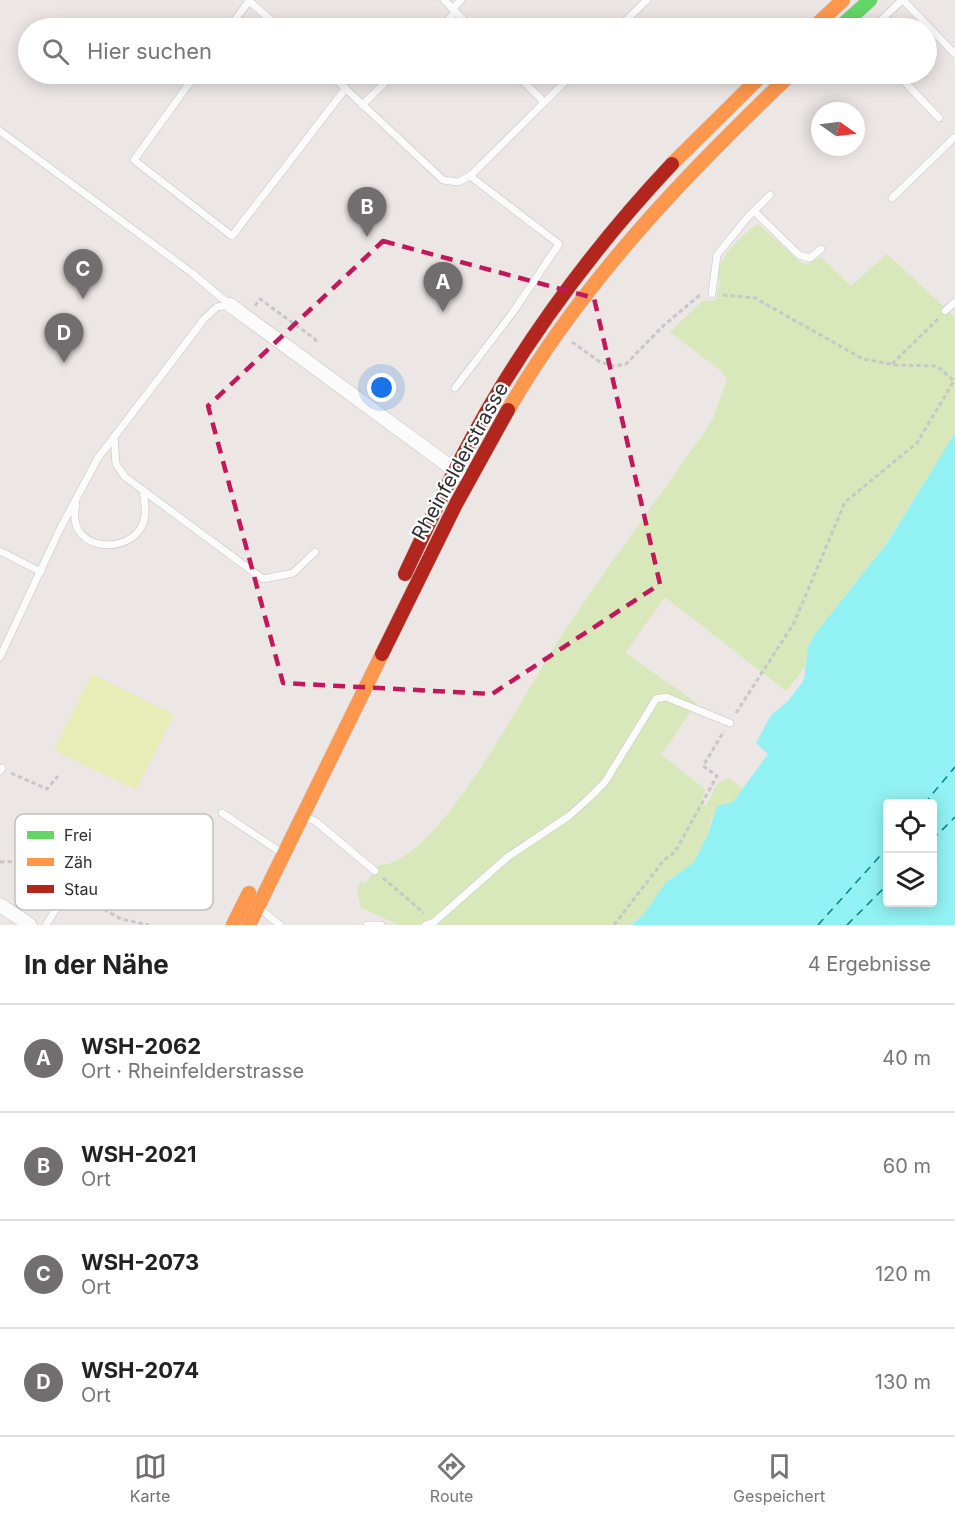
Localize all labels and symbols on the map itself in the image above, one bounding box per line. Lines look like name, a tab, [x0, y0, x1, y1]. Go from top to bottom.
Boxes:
north arrow	[811, 102, 865, 156]
pin: B	[348, 188, 386, 237]
pin: C	[64, 250, 103, 299]
pin: A	[424, 262, 462, 312]
pin: D	[44, 314, 84, 363]
your location	[367, 373, 396, 402]
street label: Rheinfelderstrasse	[407, 378, 513, 544]
legend	[15, 814, 213, 910]
text: Frei	[64, 825, 92, 845]
text: Zäh	[64, 852, 93, 872]
text: Stau	[64, 879, 98, 899]

